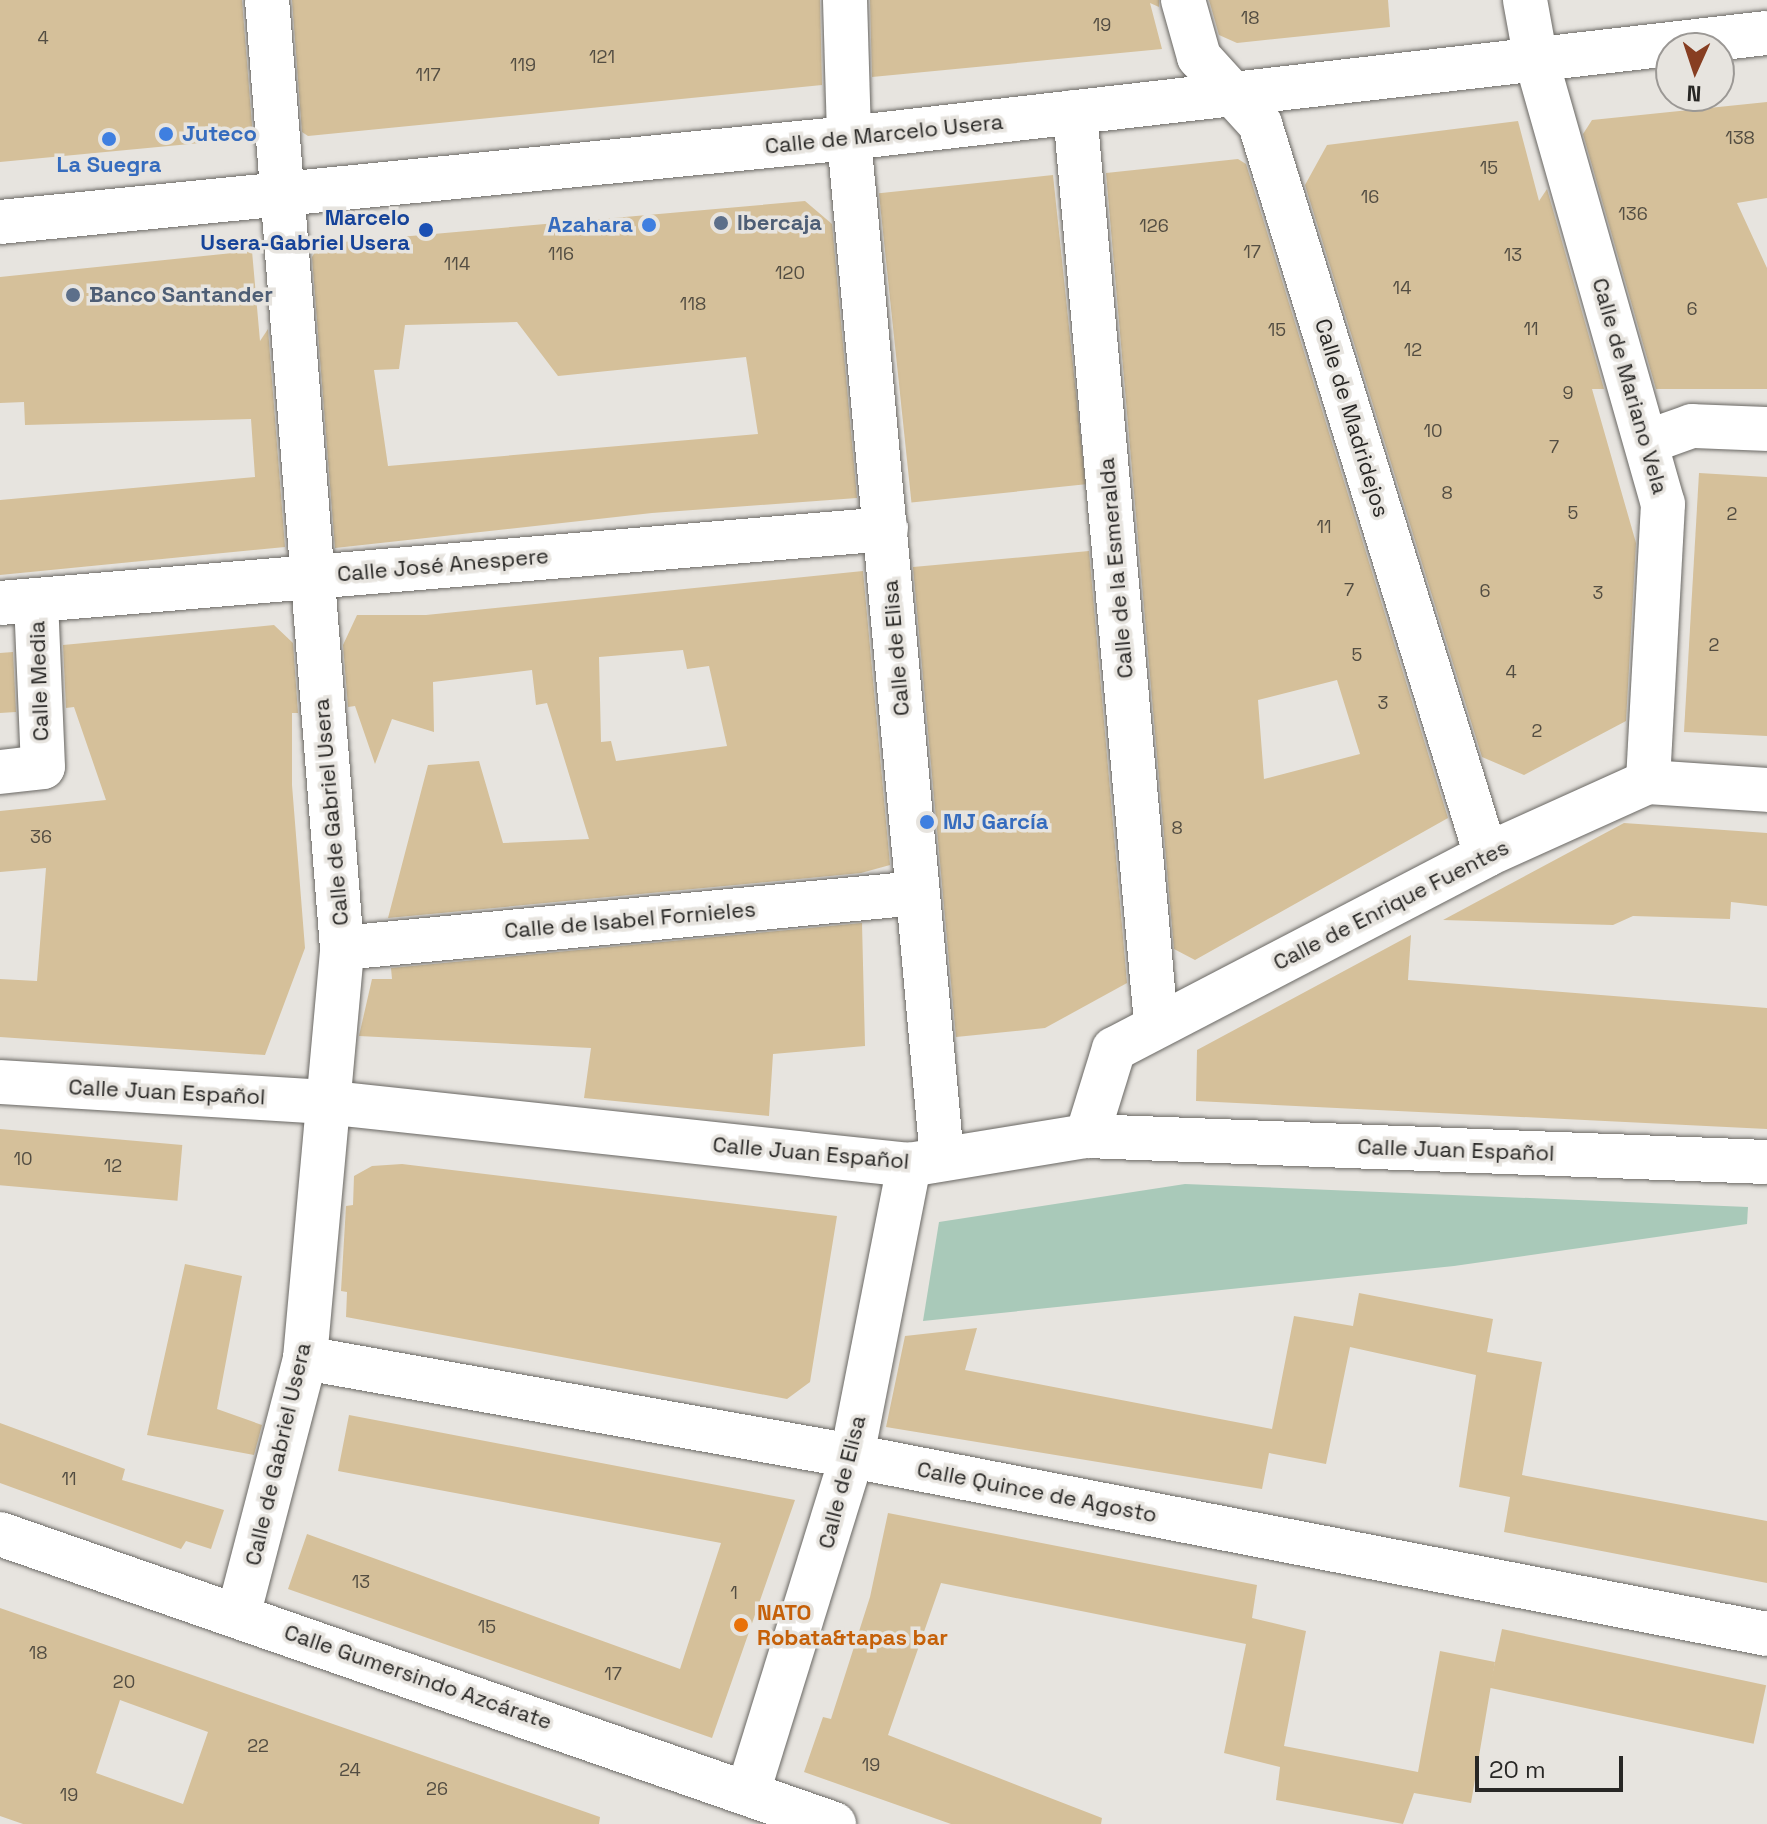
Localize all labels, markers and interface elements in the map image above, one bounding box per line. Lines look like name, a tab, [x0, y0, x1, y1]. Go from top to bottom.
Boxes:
house number: 18	[1241, 7, 1259, 29]
house number: 19	[1093, 14, 1111, 36]
house number: 4	[37, 27, 49, 49]
north arrow	[1655, 32, 1735, 112]
house number: 121	[589, 46, 615, 68]
house number: 119	[510, 54, 536, 76]
house number: 117	[415, 64, 441, 86]
text: N	[1686, 80, 1702, 108]
street label: Calle de Marcelo Usera	[764, 108, 1004, 160]
place label: Juteco	[182, 121, 257, 147]
marker: Juteco	[157, 125, 175, 143]
house number: 138	[1725, 127, 1755, 149]
marker: La Suegra	[100, 130, 118, 148]
place label: La Suegra	[56, 152, 162, 178]
house number: 15	[1480, 157, 1498, 179]
house number: 16	[1361, 186, 1379, 208]
house number: 136	[1618, 203, 1648, 225]
place label: Marcelo Usera-Gabriel Usera	[200, 204, 410, 256]
place label: Ibercaja	[737, 210, 822, 236]
place label: Azahara	[548, 212, 633, 238]
marker: Ibercaja	[712, 214, 730, 232]
house number: 126	[1139, 215, 1169, 237]
marker: Azahara	[640, 216, 658, 234]
marker: Marcelo Usera-Gabriel Usera	[417, 221, 435, 239]
house number: 17	[1243, 241, 1261, 263]
house number: 116	[548, 243, 574, 265]
house number: 13	[1504, 244, 1522, 266]
house number: 114	[444, 253, 470, 275]
house number: 120	[775, 262, 805, 284]
street label: Calle de Mariano Vela	[1586, 275, 1674, 497]
house number: 14	[1393, 277, 1411, 299]
place label: Banco Santander	[89, 282, 273, 308]
marker: Banco Santander	[64, 286, 82, 304]
house number: 118	[680, 293, 706, 315]
house number: 6	[1686, 298, 1698, 320]
street label: Calle de Madridejos	[1309, 316, 1395, 520]
house number: 11	[1523, 318, 1539, 340]
house number: 15	[1268, 319, 1286, 341]
house number: 12	[1404, 339, 1422, 361]
house number: 9	[1562, 382, 1574, 404]
house number: 10	[1423, 420, 1443, 442]
house number: 7	[1549, 436, 1559, 458]
street label: Calle de la Esmeralda	[1093, 457, 1139, 679]
house number: 8	[1441, 482, 1453, 504]
house number: 5	[1568, 502, 1578, 524]
house number: 2	[1727, 503, 1737, 525]
house number: 11	[1316, 516, 1332, 538]
street label: Calle José Anespere	[336, 543, 550, 587]
street label: Calle de Elisa	[877, 579, 915, 717]
house number: 7	[1344, 579, 1354, 601]
house number: 6	[1479, 580, 1491, 602]
house number: 3	[1593, 582, 1603, 604]
street label: Calle Media	[24, 620, 54, 742]
house number: 2	[1709, 634, 1719, 656]
house number: 5	[1352, 644, 1362, 666]
house number: 4	[1505, 661, 1517, 683]
house number: 3	[1378, 692, 1388, 714]
street label: Calle de Gabriel Usera	[308, 697, 354, 927]
house number: 2	[1532, 720, 1542, 742]
place label: MJ García	[943, 809, 1048, 835]
marker: MJ García	[918, 813, 936, 831]
house number: 8	[1171, 817, 1183, 839]
house number: 36	[30, 826, 52, 848]
street label: Calle de Enrique Fuentes	[1269, 834, 1513, 976]
street label: Calle de Isabel Fornieles	[503, 896, 757, 944]
street label: Calle Juan Español	[68, 1074, 266, 1110]
street label: Calle Juan Español	[712, 1131, 910, 1175]
street label: Calle Juan Español	[1357, 1133, 1555, 1167]
house number: 10	[13, 1148, 33, 1170]
house number: 12	[104, 1155, 122, 1177]
street label: Calle de Gabriel Usera	[239, 1340, 317, 1568]
street label: Calle de Elisa	[813, 1413, 871, 1551]
street label: Calle Quince de Agosto	[915, 1456, 1159, 1528]
house number: 11	[61, 1468, 77, 1490]
house number: 13	[352, 1571, 370, 1593]
house number: 1	[730, 1582, 738, 1604]
place label: NATO Robata&tapas bar	[757, 1599, 948, 1650]
house number: 15	[478, 1616, 496, 1638]
marker: NATO Robata&tapas bar	[732, 1616, 750, 1634]
street label: Calle Gumersindo Azcárate	[281, 1619, 555, 1735]
house number: 18	[29, 1642, 47, 1664]
house number: 17	[604, 1663, 622, 1685]
house number: 20	[113, 1671, 135, 1693]
house number: 22	[247, 1735, 269, 1757]
scale bar	[1479, 1740, 1627, 1790]
house number: 19	[862, 1754, 880, 1776]
text: 20 m	[1489, 1754, 1546, 1785]
house number: 24	[339, 1759, 361, 1781]
house number: 26	[426, 1778, 448, 1800]
house number: 19	[60, 1784, 78, 1806]

